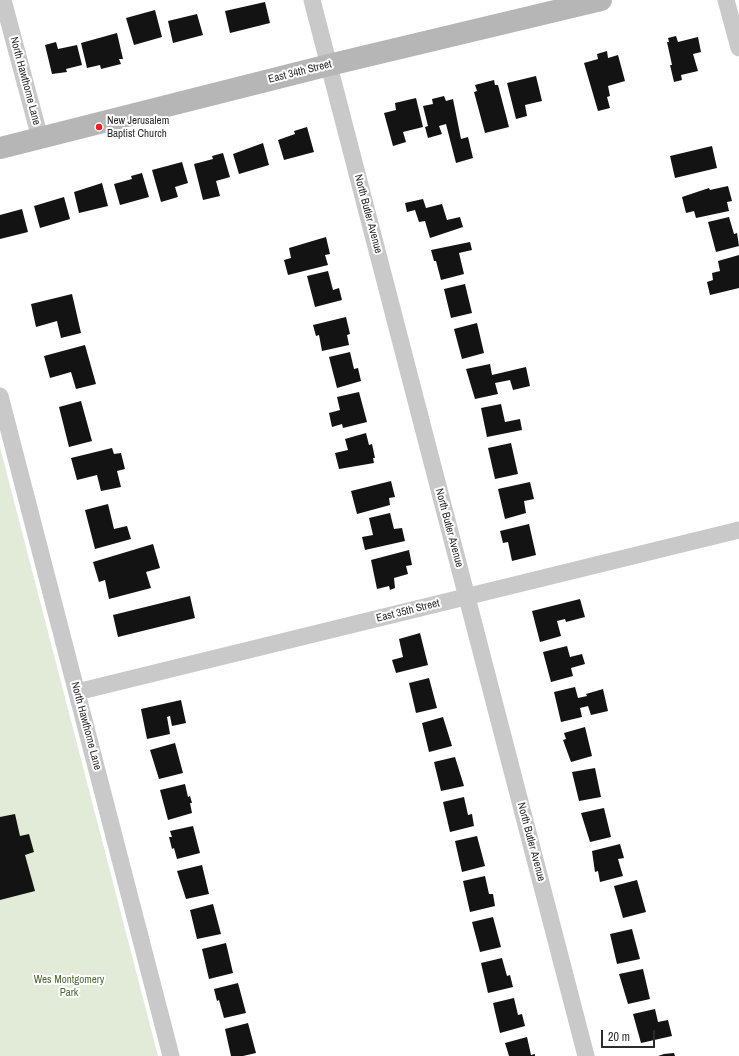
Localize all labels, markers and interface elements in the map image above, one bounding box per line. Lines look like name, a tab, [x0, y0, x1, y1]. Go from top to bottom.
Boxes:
street label: North Hawthorne Lane	[7, 35, 43, 127]
street label: East 34th Street	[267, 58, 333, 86]
place label: New Jerusalem Baptist Church	[107, 114, 169, 140]
marker: New Jerusalem Baptist Church	[94, 122, 104, 132]
street label: North Butler Avenue	[351, 173, 385, 255]
street label: North Butler Avenue	[432, 487, 466, 569]
street label: East 35th Street	[375, 597, 441, 625]
street label: North Hawthorne Lane	[68, 680, 104, 772]
street label: North Butler Avenue	[514, 801, 548, 883]
park label: Wes Montgomery Park	[34, 973, 104, 999]
scale bar	[603, 1022, 657, 1048]
text: 20 m	[608, 1029, 630, 1045]

